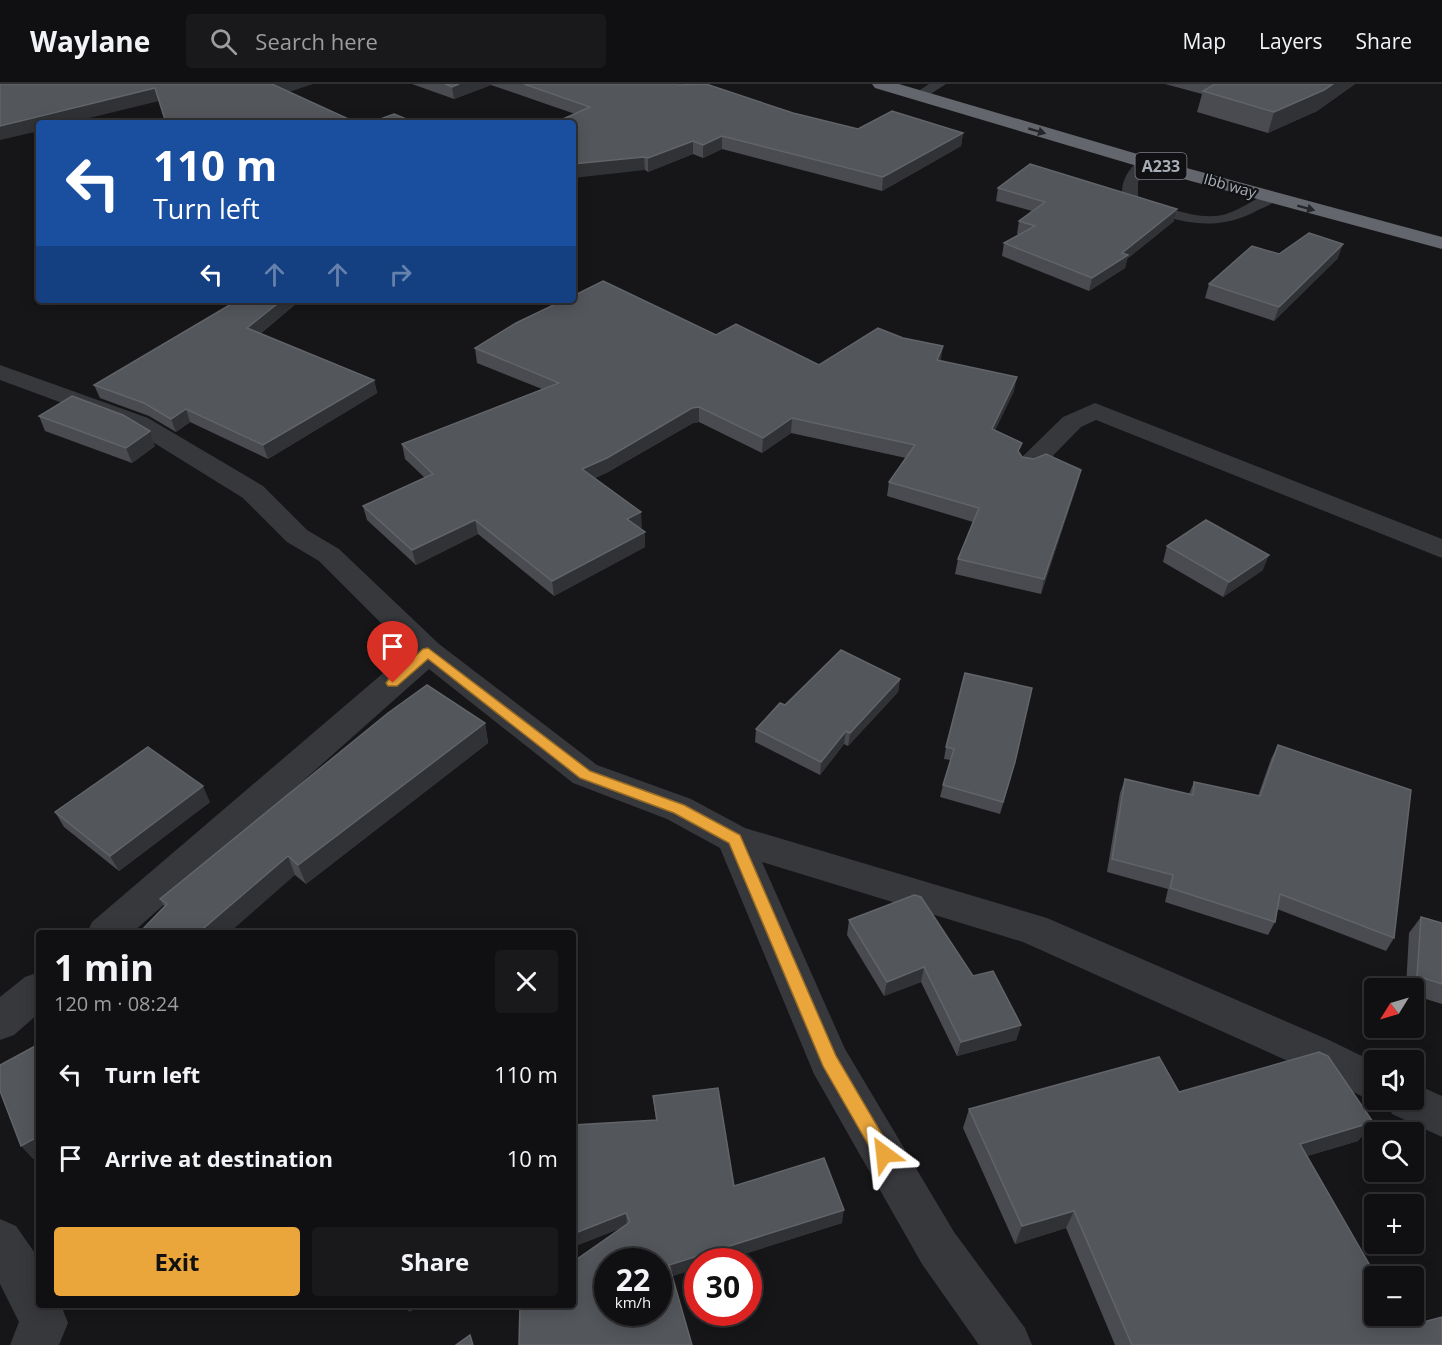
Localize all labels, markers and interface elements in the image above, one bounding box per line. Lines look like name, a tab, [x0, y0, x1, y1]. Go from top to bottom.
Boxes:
search box	[186, 14, 606, 68]
text: Waylane	[30, 22, 150, 60]
icon: search	[207, 25, 240, 58]
text: Search here	[255, 26, 378, 56]
text: Map	[1183, 27, 1226, 55]
text: Layers	[1259, 27, 1323, 55]
text: Share	[1356, 27, 1412, 55]
one-way arrow	[1028, 127, 1046, 136]
text: 110 m	[153, 136, 277, 193]
icon: left	[54, 144, 132, 222]
road number: A233	[1136, 153, 1186, 179]
street label: Ibb way	[1202, 168, 1259, 202]
text: Turn left	[153, 190, 260, 227]
one-way arrow	[1297, 204, 1315, 213]
icon: left	[195, 258, 228, 291]
icon: ahead	[258, 258, 291, 291]
icon: ahead	[321, 258, 354, 291]
icon: right	[384, 258, 417, 291]
pin	[367, 621, 418, 683]
icon: arrive	[376, 630, 409, 663]
text: 1 min	[54, 943, 154, 992]
button: close	[495, 950, 558, 1013]
north arrow	[1364, 978, 1424, 1038]
map controls	[1364, 978, 1424, 1326]
text: 120 m · 08:24	[54, 990, 179, 1017]
button: sound	[1364, 1050, 1424, 1110]
icon: left	[54, 1058, 87, 1091]
text: Turn left	[105, 1059, 200, 1089]
text: 110 m	[494, 1059, 558, 1089]
position arrow	[852, 1122, 916, 1186]
button: search	[1364, 1122, 1424, 1182]
icon: arrive	[54, 1142, 87, 1175]
text: Arrive at destination	[105, 1143, 333, 1173]
text: 10 m	[507, 1143, 558, 1173]
button: +	[1364, 1194, 1424, 1254]
button: Exit	[54, 1227, 300, 1296]
button: Share	[312, 1227, 558, 1296]
speed limit sign: 30	[684, 1248, 762, 1326]
text: 22	[616, 1259, 650, 1300]
button: −	[1364, 1266, 1424, 1326]
text: km/h	[615, 1292, 651, 1312]

